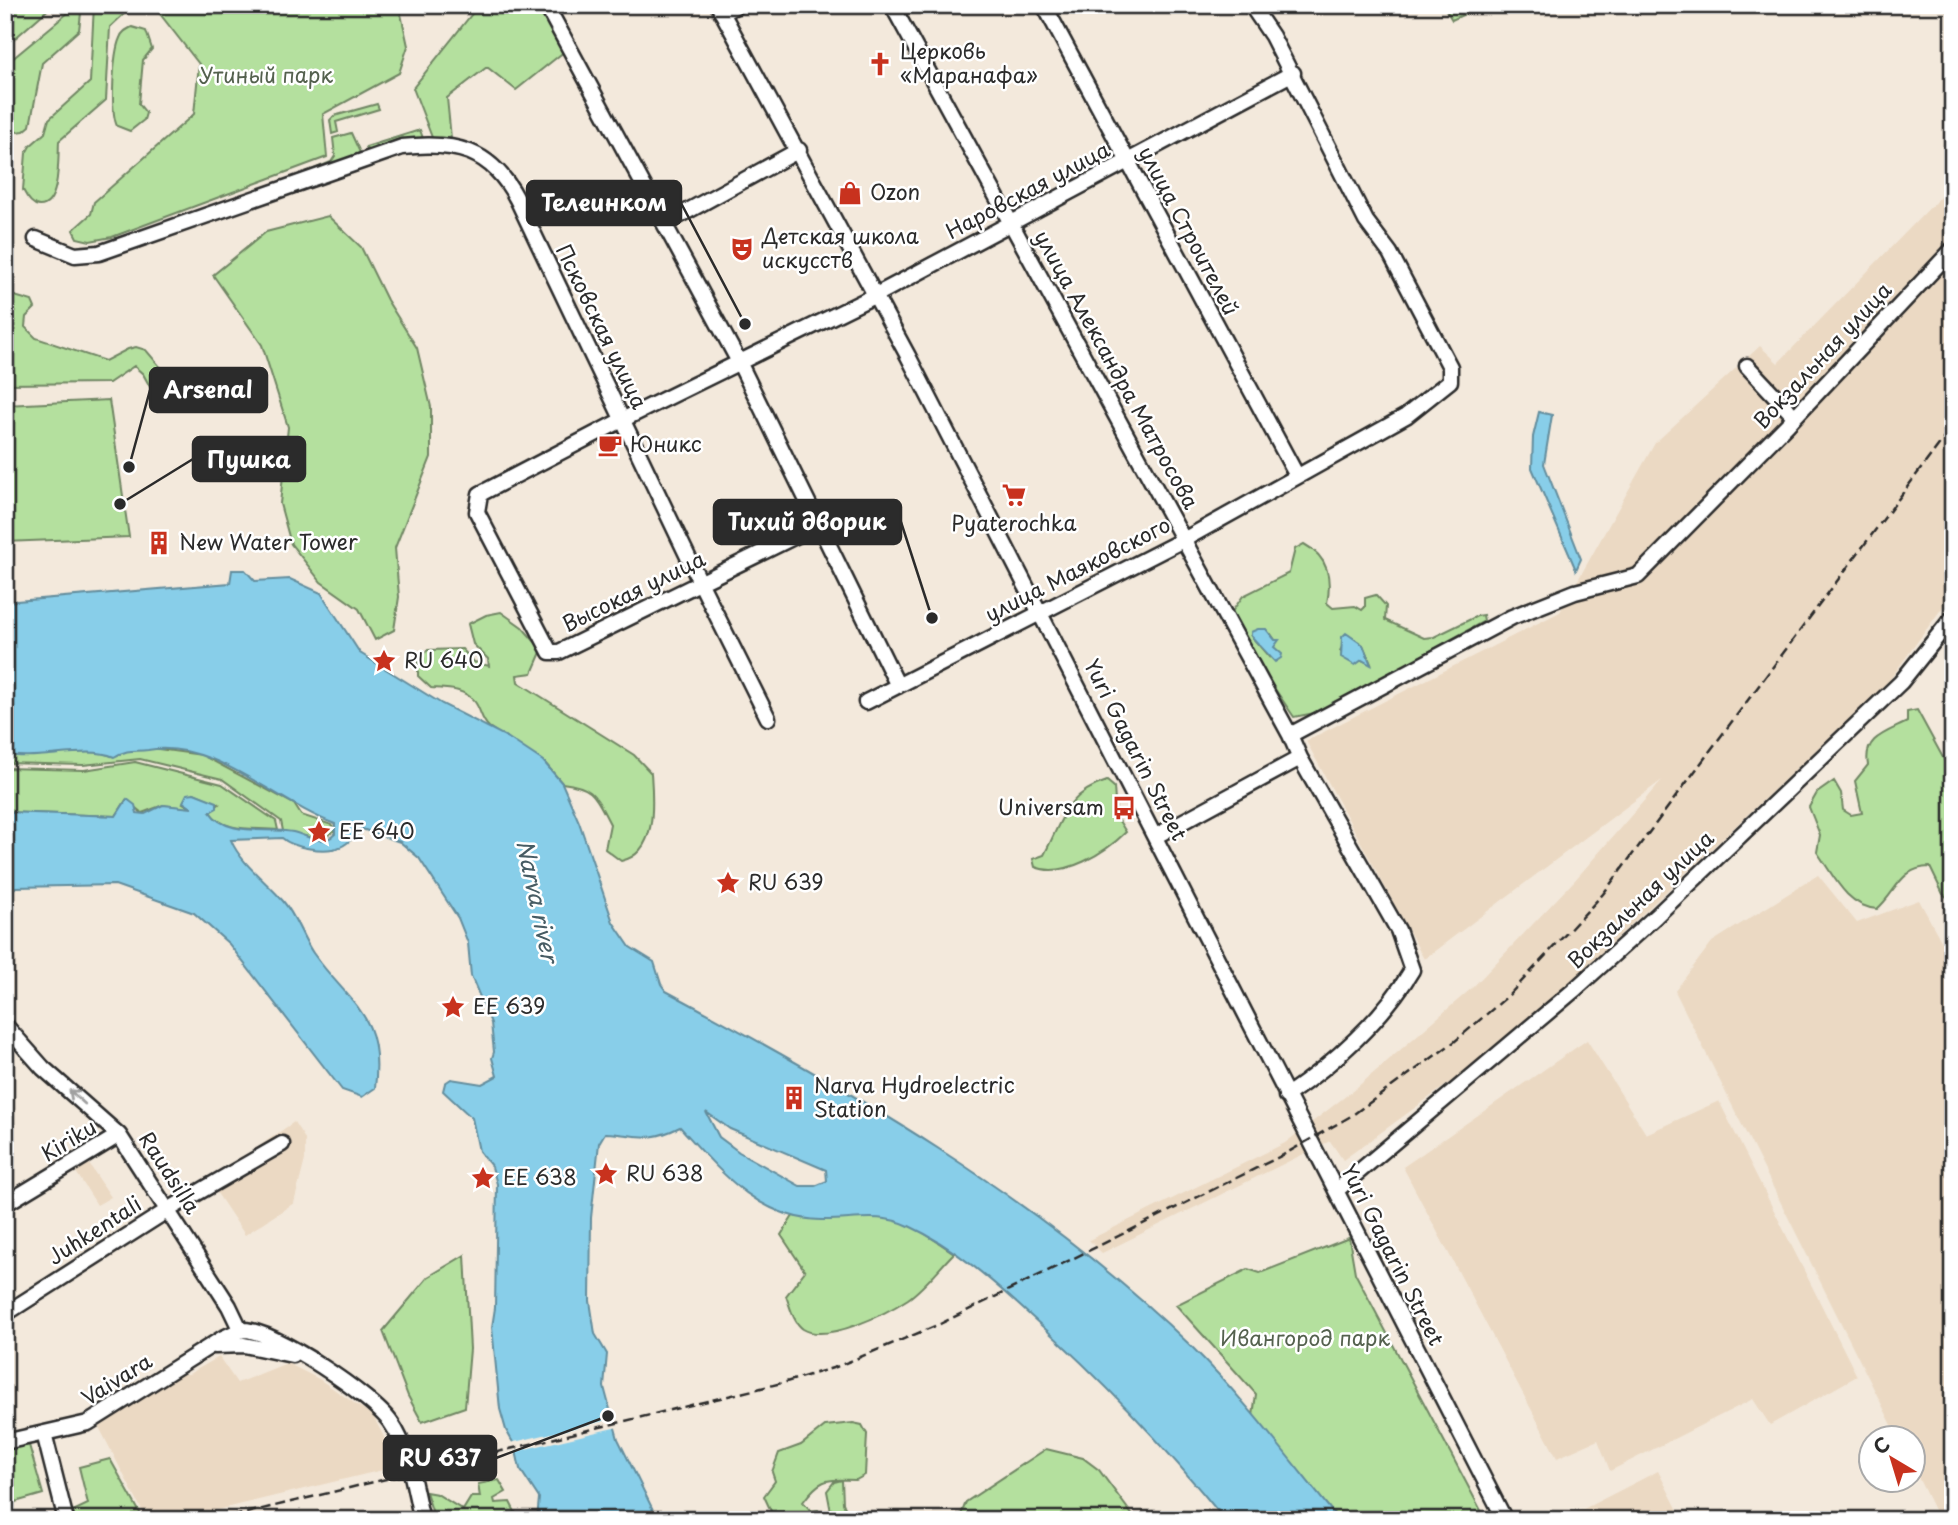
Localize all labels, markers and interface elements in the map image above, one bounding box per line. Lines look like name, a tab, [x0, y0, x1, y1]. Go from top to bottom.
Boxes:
place label: Церковь «Маранафа»	[900, 34, 1038, 90]
church icon: Церковь «Маранафа»	[866, 50, 894, 78]
park label: Утиный парк	[199, 58, 333, 90]
street label: Наровская улица	[939, 132, 1116, 246]
street label: улица Строителей	[1132, 140, 1248, 320]
place label: Ozon	[870, 175, 920, 207]
shop icon: Ozon	[836, 179, 864, 207]
callout: Телеинком	[527, 181, 681, 225]
text: Телеинком	[541, 184, 667, 219]
place label: Детская школа искусств	[761, 219, 919, 275]
street label: улица Александра Матросова	[1027, 224, 1208, 514]
theatre icon: Детская школа искусств	[728, 235, 756, 263]
street label: Псковская улица	[549, 238, 657, 415]
street label: Вокзальная улица	[1745, 274, 1899, 435]
callout: Arsenal	[150, 368, 267, 412]
text: Arsenal	[164, 371, 252, 406]
place label: Юникс	[630, 427, 702, 459]
cafe icon: Юникс	[596, 431, 624, 459]
callout: Пушка	[193, 437, 305, 481]
text: Пушка	[207, 441, 291, 476]
supermarket icon: Pyaterochka	[1000, 481, 1028, 509]
callout: Тихий дворик	[714, 500, 901, 544]
text: Тихий дворик	[728, 503, 887, 538]
place label: Pyaterochka	[951, 506, 1077, 538]
street label: улица Маяковского	[979, 508, 1176, 629]
place label: New Water Tower	[179, 525, 358, 557]
building icon: New Water Tower	[145, 529, 173, 557]
street label: Высокая улица	[556, 541, 711, 639]
place label: RU 640	[404, 643, 484, 675]
place icon: RU 640	[370, 647, 398, 675]
street label: Yuri Gagarin Street	[1077, 653, 1196, 846]
place label: Universam	[998, 790, 1104, 822]
bus stop icon: Universam	[1110, 794, 1138, 822]
place label: EE 640	[339, 814, 415, 846]
place icon: EE 640	[305, 818, 333, 846]
street label: Вокзальная улица	[1559, 821, 1721, 975]
water label: Narva river	[508, 836, 569, 968]
place label: RU 639	[748, 865, 824, 897]
place icon: RU 639	[714, 869, 742, 897]
place label: EE 639	[473, 989, 545, 1021]
place icon: EE 639	[439, 993, 467, 1021]
place label: Narva Hydroelectric Station	[814, 1068, 1015, 1124]
building icon: Narva Hydroelectric Station	[780, 1084, 808, 1112]
one-way arrow	[68, 1089, 86, 1105]
street label: Kiriku	[34, 1110, 102, 1168]
street label: Raudsilla	[132, 1124, 210, 1220]
place label: RU 638	[626, 1156, 704, 1188]
street label: Yuri Gagarin Street	[1334, 1158, 1453, 1351]
place label: EE 638	[503, 1160, 577, 1192]
place icon: RU 638	[592, 1160, 620, 1188]
place icon: EE 638	[469, 1164, 497, 1192]
street label: Juhkentali	[41, 1187, 147, 1272]
park label: Ивангород парк	[1220, 1321, 1390, 1353]
street label: Vaivara	[74, 1344, 158, 1412]
north arrow	[1856, 1424, 1926, 1494]
text: С	[1867, 1429, 1895, 1460]
callout: RU 637	[384, 1436, 496, 1480]
text: RU 637	[399, 1439, 482, 1474]

